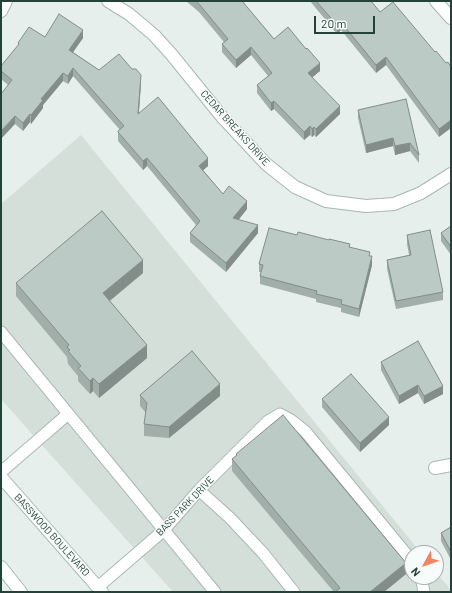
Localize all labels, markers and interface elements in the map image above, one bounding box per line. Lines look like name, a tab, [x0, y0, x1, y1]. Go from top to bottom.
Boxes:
scale bar	[316, 8, 377, 34]
text: 20 m	[321, 16, 347, 30]
street label: CEDAR BREAKS DRIVE	[198, 88, 272, 168]
street label: BASS PARK DRIVE	[154, 474, 216, 538]
street label: BASSWOOD BOULEVARD	[12, 491, 92, 579]
north arrow	[404, 545, 444, 585]
text: N	[408, 565, 423, 579]

